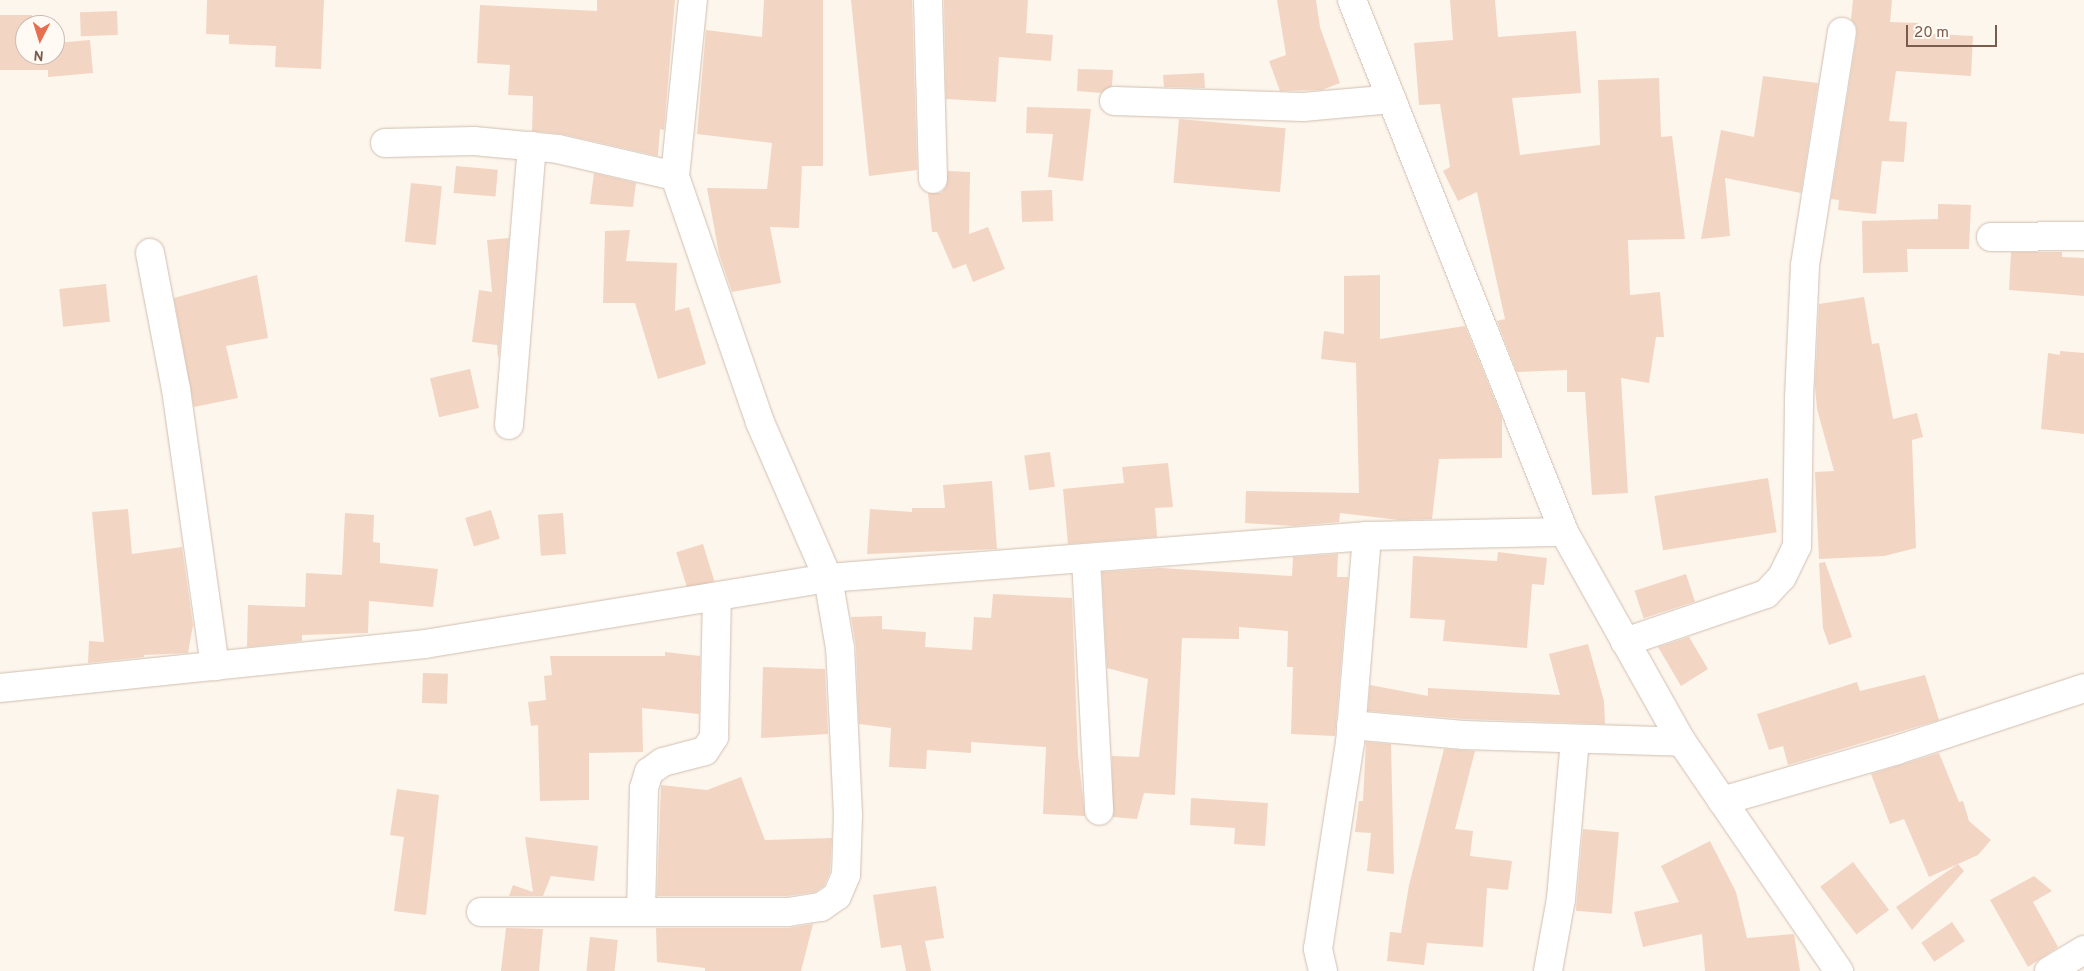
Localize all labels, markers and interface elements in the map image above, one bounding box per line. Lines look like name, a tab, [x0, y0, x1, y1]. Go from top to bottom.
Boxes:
north arrow	[15, 15, 65, 65]
scale bar	[1909, 15, 2000, 47]
text: 20 m	[1914, 24, 1949, 43]
text: N	[33, 46, 44, 63]

